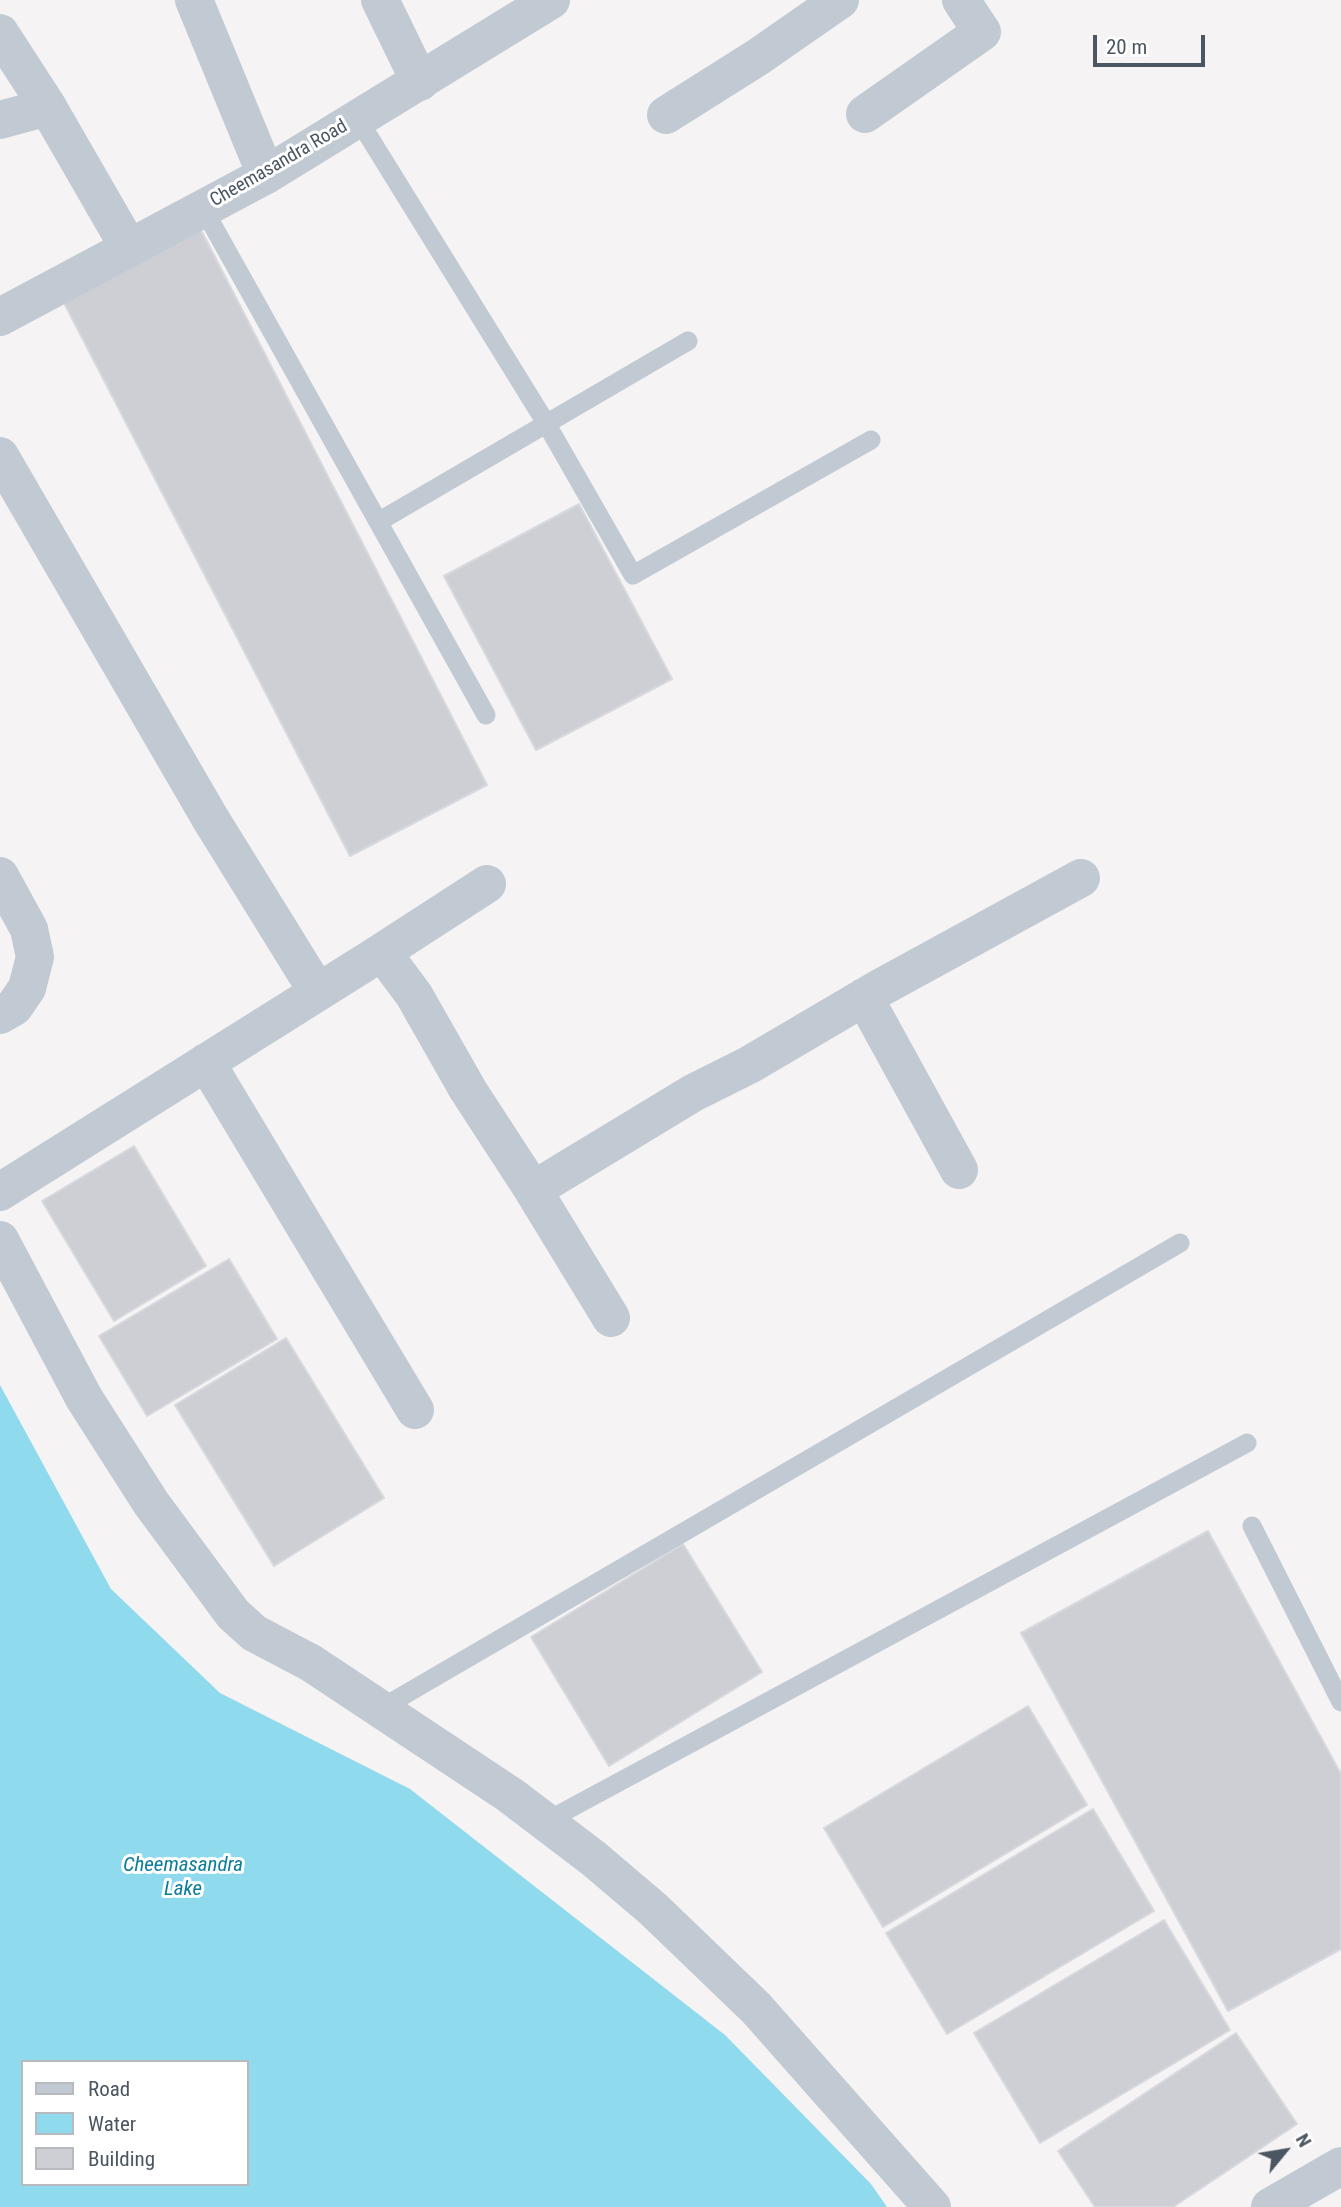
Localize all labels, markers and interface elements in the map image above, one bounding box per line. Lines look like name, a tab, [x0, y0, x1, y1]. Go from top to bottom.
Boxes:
scale bar	[1096, 21, 1208, 65]
text: 20 m	[1106, 35, 1147, 59]
street label: Cheemasandra Road	[206, 115, 352, 213]
water label: Cheemasandra Lake	[123, 1853, 243, 1903]
legend	[21, 2060, 248, 2186]
text: Road	[88, 2077, 130, 2101]
text: Water	[88, 2112, 136, 2136]
north arrow	[1250, 2116, 1320, 2186]
text: N	[1291, 2129, 1316, 2151]
text: Building	[88, 2147, 155, 2171]

